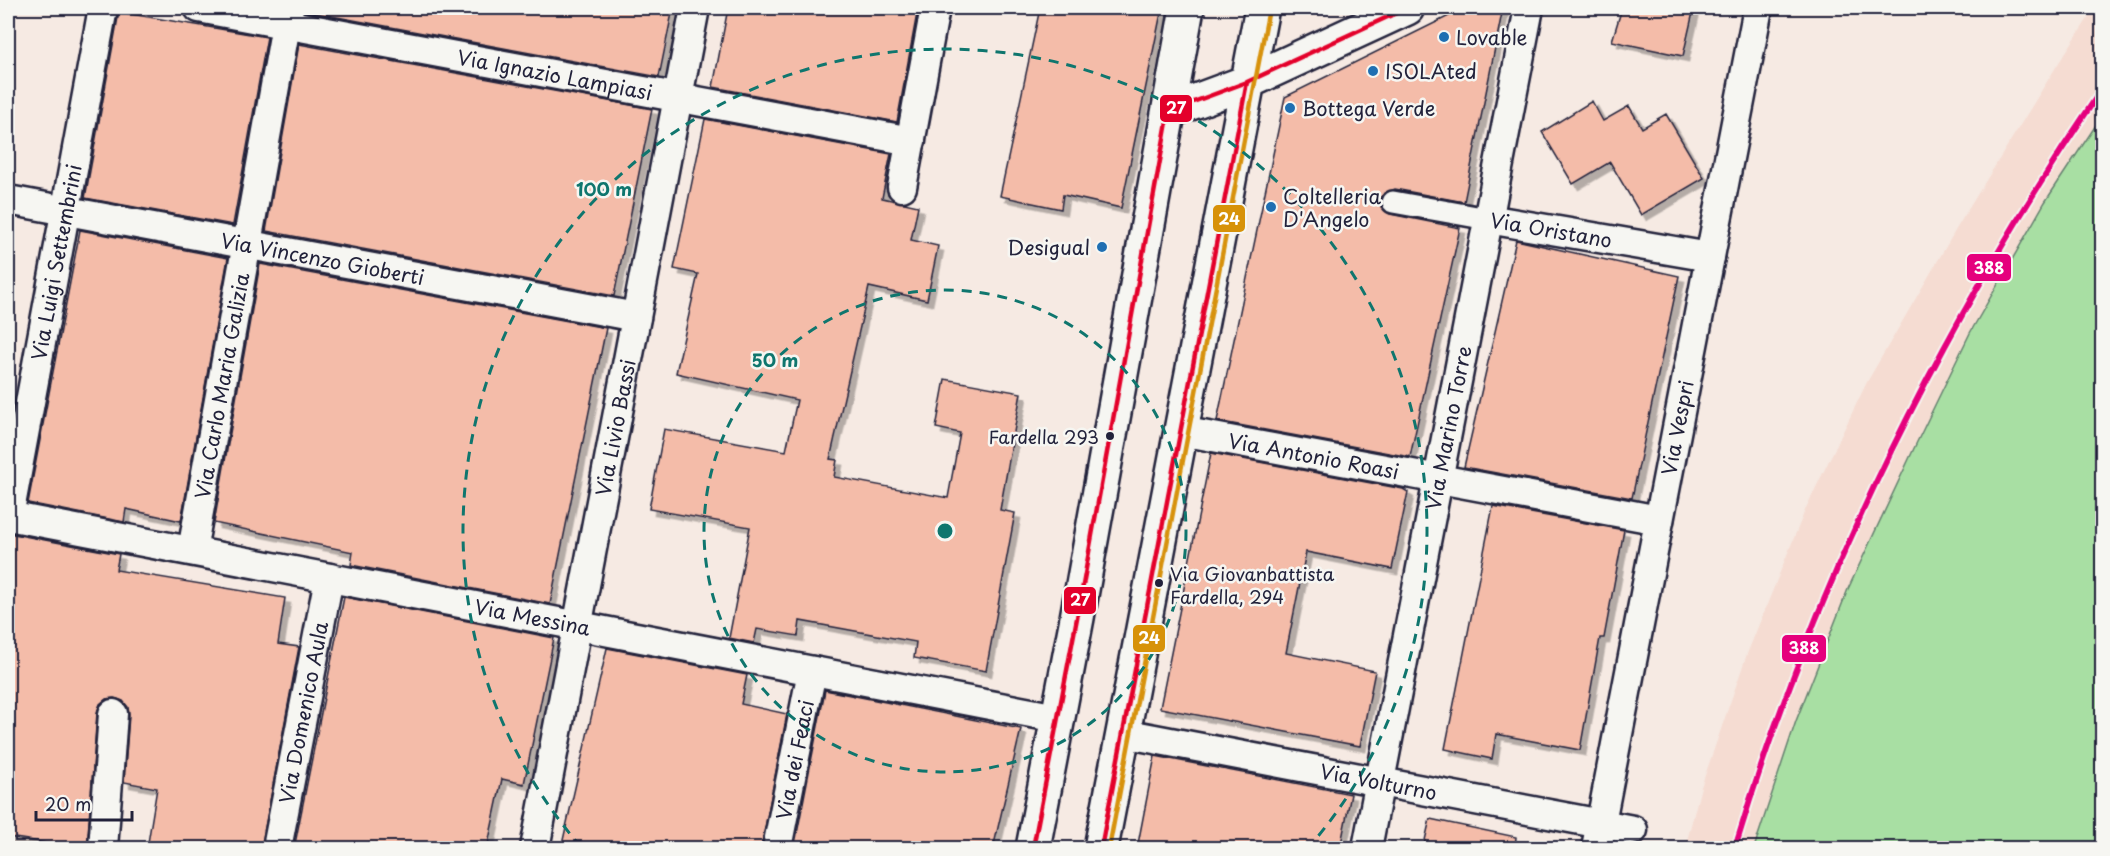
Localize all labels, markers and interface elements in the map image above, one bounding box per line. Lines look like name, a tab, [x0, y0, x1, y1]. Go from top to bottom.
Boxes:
place label: Lovable	[1456, 22, 1528, 52]
marker: Lovable	[1437, 30, 1451, 44]
street label: Via Ignazio Lampiasi	[455, 42, 655, 107]
place label: ISOLAted	[1385, 56, 1477, 86]
marker: ISOLAted	[1366, 64, 1380, 78]
place label: Bottega Verde	[1302, 93, 1435, 123]
line badge: 27	[1159, 94, 1193, 123]
text: 27	[1166, 95, 1187, 119]
marker: Bottega Verde	[1283, 101, 1297, 115]
street label: Via Luigi Settembrini	[23, 162, 89, 363]
text: 100 m	[576, 175, 632, 202]
place label: Coltelleria D'Angelo	[1283, 181, 1381, 234]
marker: Coltelleria D'Angelo	[1264, 200, 1278, 214]
line badge: 24	[1212, 204, 1246, 233]
street label: Via Oristano	[1488, 205, 1614, 255]
text: 24	[1218, 206, 1240, 230]
street label: Via Vincenzo Gioberti	[218, 225, 427, 292]
place label: Desigual	[1007, 232, 1090, 262]
marker: Desigual	[1095, 240, 1109, 254]
line badge: 388	[1966, 253, 2012, 282]
text: 388	[1974, 255, 2004, 279]
street label: Via Carlo Maria Galizia	[187, 270, 256, 501]
street label: Via Marino Torre	[1418, 343, 1479, 513]
text: 50 m	[752, 346, 798, 373]
street label: Via Livio Bassi	[587, 357, 643, 498]
street label: Via Vespri	[1653, 378, 1701, 478]
place label: Fardella 293	[988, 423, 1099, 450]
street label: Via Antonio Roasi	[1226, 425, 1402, 486]
marker: Fardella 293	[1104, 430, 1116, 442]
centre of rings	[935, 521, 955, 541]
place label: Via Giovanbattista Fardella, 294	[1170, 560, 1335, 610]
marker: Via Giovanbattista Fardella, 294	[1153, 577, 1165, 589]
line badge: 27	[1063, 586, 1097, 615]
text: 27	[1070, 587, 1091, 611]
street label: Via Messina	[472, 591, 593, 643]
street label: Via Domenico Aula	[271, 618, 335, 806]
line badge: 24	[1132, 624, 1166, 653]
text: 24	[1138, 625, 1160, 649]
line badge: 388	[1781, 634, 1827, 663]
text: 388	[1789, 635, 1819, 659]
street label: Via dei Feaci	[768, 697, 821, 822]
street label: Via Volturno	[1317, 756, 1439, 807]
scale bar	[36, 784, 132, 822]
text: 20 m	[45, 790, 91, 817]

